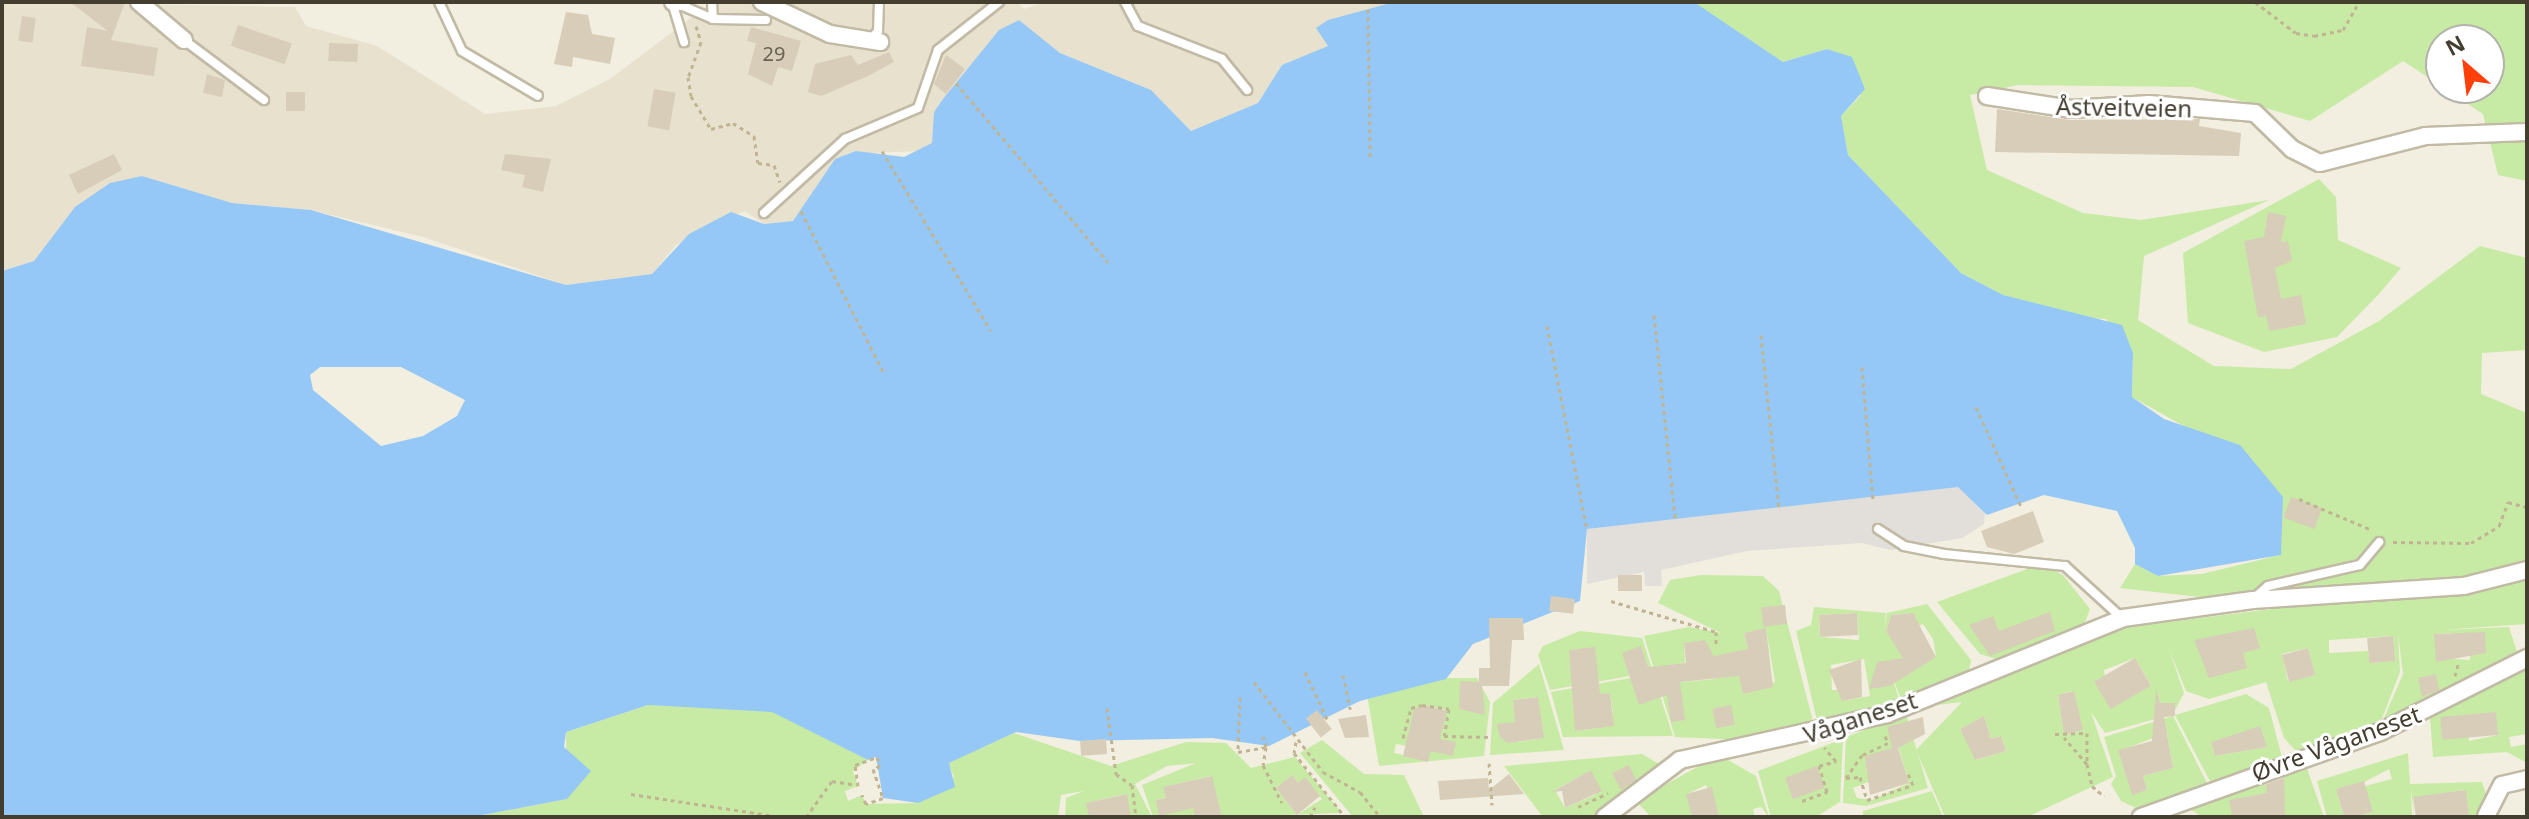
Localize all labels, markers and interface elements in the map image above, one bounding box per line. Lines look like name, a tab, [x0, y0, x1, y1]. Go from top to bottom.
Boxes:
north arrow	[2425, 24, 2505, 104]
text: N	[2440, 27, 2470, 62]
house number: 29	[763, 41, 785, 65]
street label: Åstveitveien	[2056, 91, 2192, 123]
street label: Våganeset	[1800, 685, 1920, 749]
street label: Øvre Våganeset	[2248, 699, 2424, 787]

